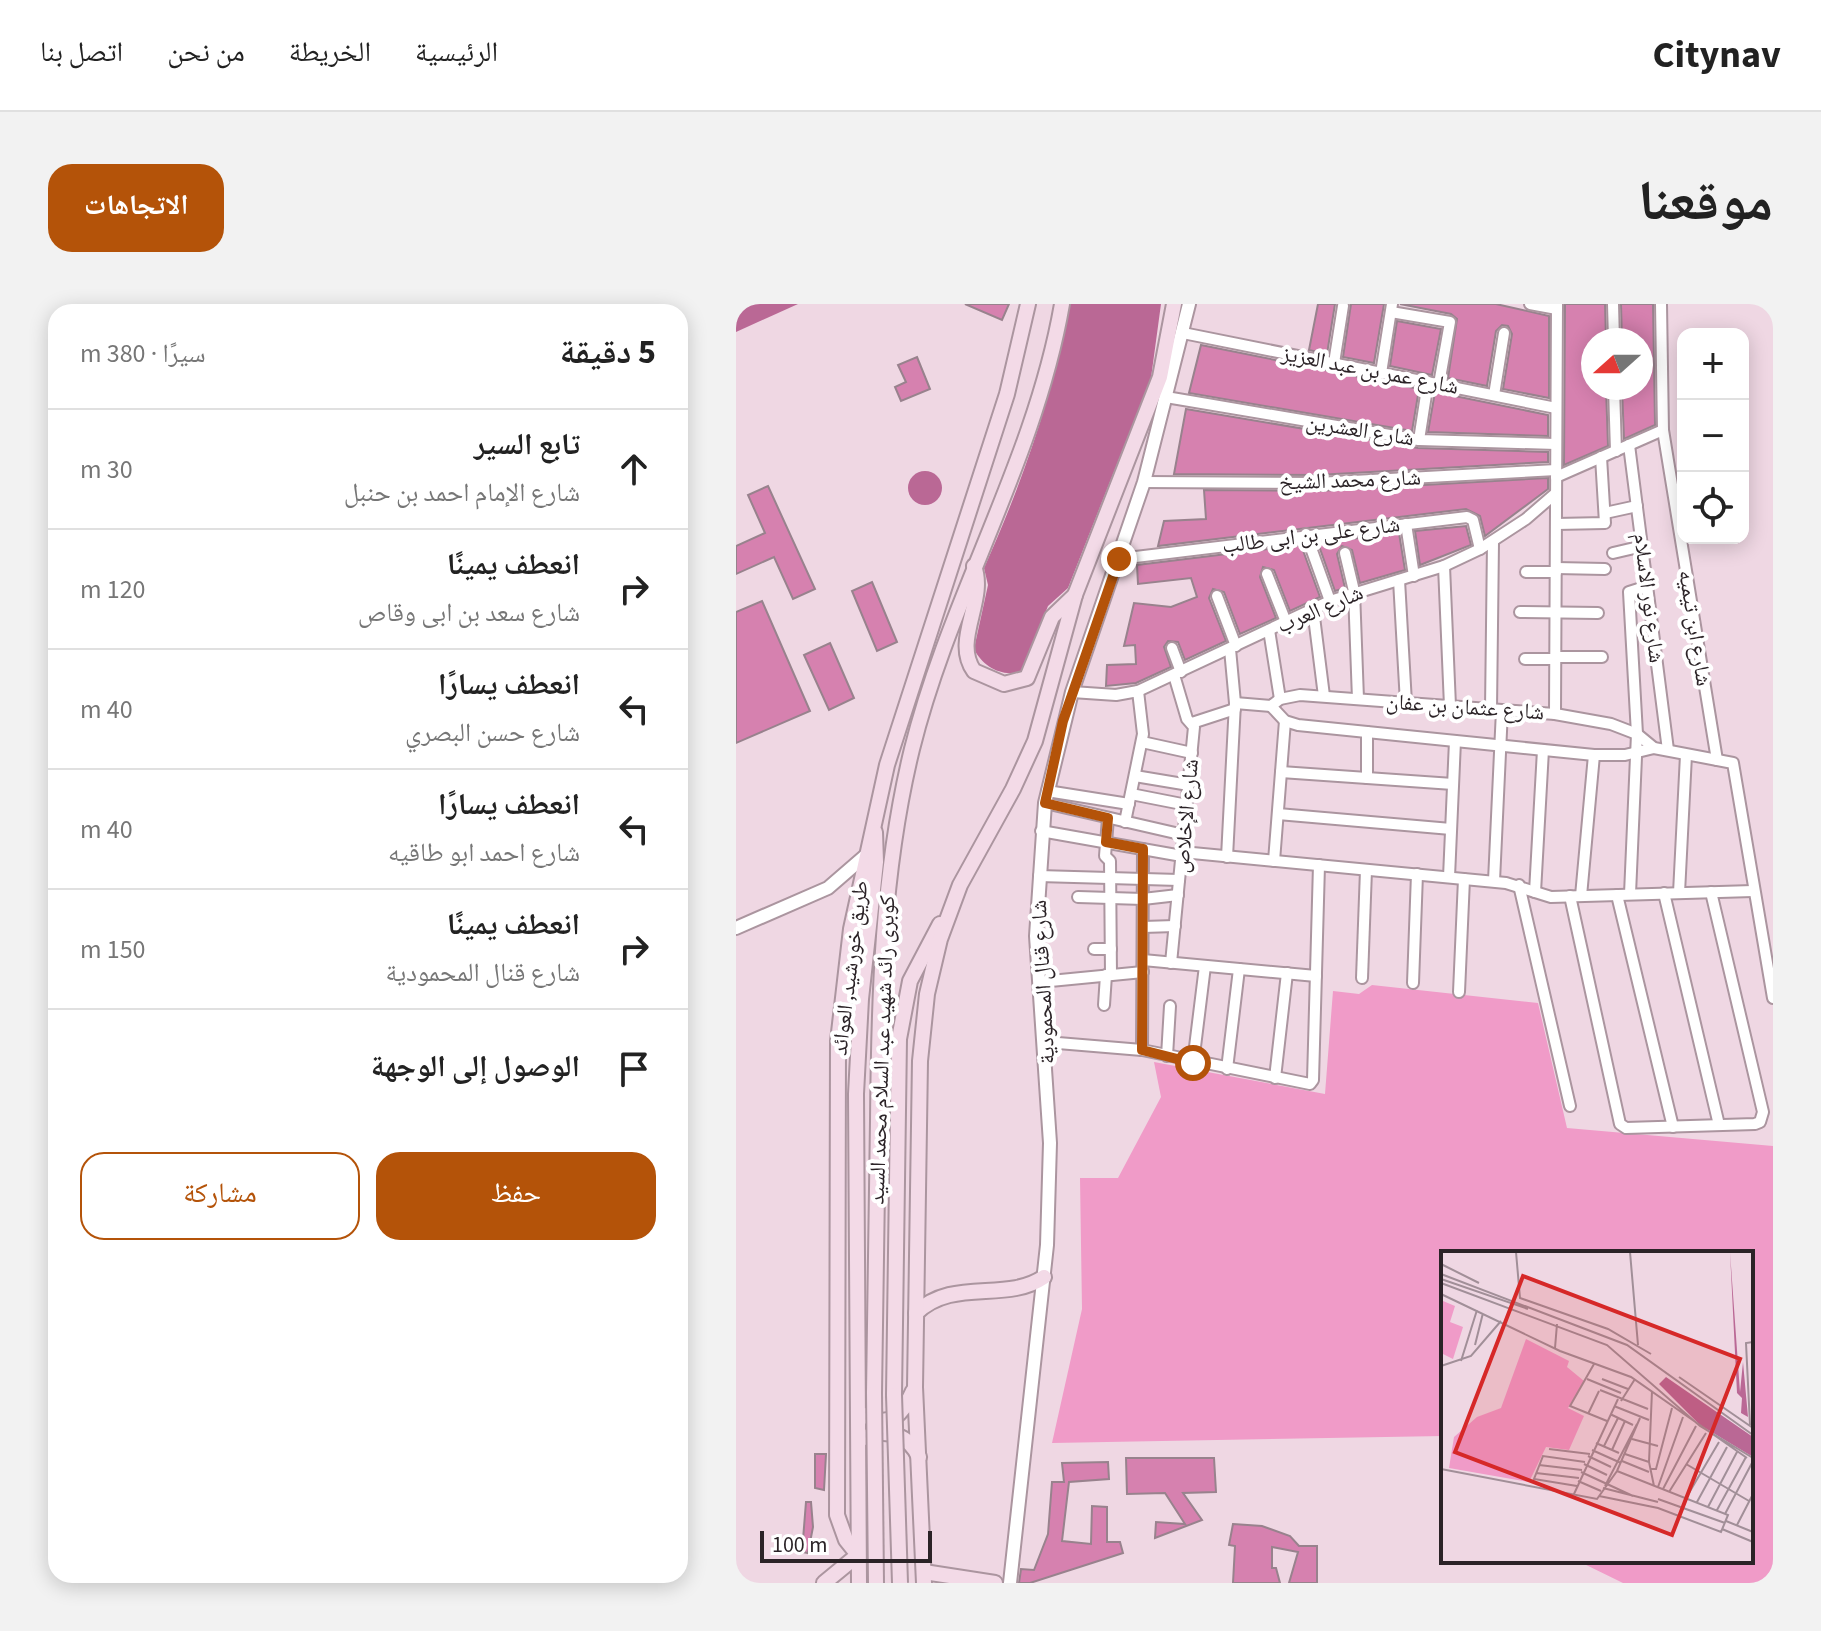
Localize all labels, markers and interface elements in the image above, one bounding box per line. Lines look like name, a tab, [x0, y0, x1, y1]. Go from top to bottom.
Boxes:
text: Citynav	[1652, 28, 1781, 82]
text: اتصل بنا	[40, 32, 123, 72]
text: من نحن	[167, 32, 245, 72]
text: الخريطة	[289, 32, 371, 72]
text: الرئيسية	[415, 32, 498, 72]
text: موقعنا	[1638, 163, 1773, 242]
button: الاتجاهات	[48, 164, 224, 252]
text: 5 دقيقة	[560, 328, 656, 377]
north arrow	[1581, 328, 1653, 400]
map controls	[1677, 328, 1749, 544]
button: +	[1677, 328, 1749, 400]
text: سيرًا · 380 m	[80, 335, 206, 372]
street label: شارع عمر بن عبد العزيز	[1278, 337, 1461, 403]
button: −	[1677, 400, 1749, 472]
street label: شارع العشرين	[1304, 406, 1416, 454]
text: تابع السير	[474, 423, 580, 466]
icon: ahead	[612, 447, 656, 491]
text: 30 m	[80, 451, 133, 488]
street label: شارع محمد الشيخ	[1279, 462, 1421, 498]
button: locate	[1677, 472, 1749, 544]
text: شارع الإمام احمد بن حنبل	[344, 474, 580, 511]
street label: شارع على بن ابى طالب	[1220, 508, 1402, 562]
street label: شارع نور الاسلام	[1625, 531, 1673, 665]
route end	[1101, 541, 1137, 577]
text: انعطف يمينًا	[447, 543, 580, 586]
icon: right	[612, 567, 656, 611]
street label: شارع ابن تيميه	[1670, 568, 1720, 688]
text: 120 m	[80, 571, 146, 608]
street label: شارع العرب	[1272, 576, 1368, 642]
text: شارع سعد بن ابى وقاص	[358, 594, 580, 631]
text: انعطف يسارًا	[438, 663, 580, 706]
street label: شارع عثمان بن عفان	[1385, 686, 1545, 728]
icon: left	[612, 687, 656, 731]
text: 40 m	[80, 691, 133, 728]
text: شارع حسن البصري	[405, 714, 580, 751]
street label: شارع الإخلاص	[1165, 758, 1207, 874]
text: انعطف يسارًا	[438, 783, 580, 826]
icon: left	[612, 807, 656, 851]
text: 40 m	[80, 811, 133, 848]
text: شارع احمد ابو طاقيه	[388, 834, 580, 871]
street label: طريق خورشيد, العوائد	[823, 879, 877, 1057]
street label: كوبرى رائد شهيد عبد السلام محمد السيد	[861, 895, 903, 1205]
street label: شارع قنال المحمودية	[1023, 899, 1063, 1065]
text: انعطف يمينًا	[447, 903, 580, 946]
icon: right	[612, 927, 656, 971]
text: 150 m	[80, 931, 146, 968]
text: شارع قنال المحمودية	[386, 954, 580, 991]
text: الوصول إلى الوجهة	[371, 1045, 580, 1088]
route start	[1175, 1045, 1211, 1081]
icon: arrive	[612, 1047, 656, 1091]
button: مشاركة	[80, 1152, 360, 1240]
button: حفظ	[376, 1152, 656, 1240]
inset map	[1441, 1251, 1753, 1563]
scale bar	[760, 1527, 932, 1563]
text: 100 m	[772, 1529, 827, 1561]

